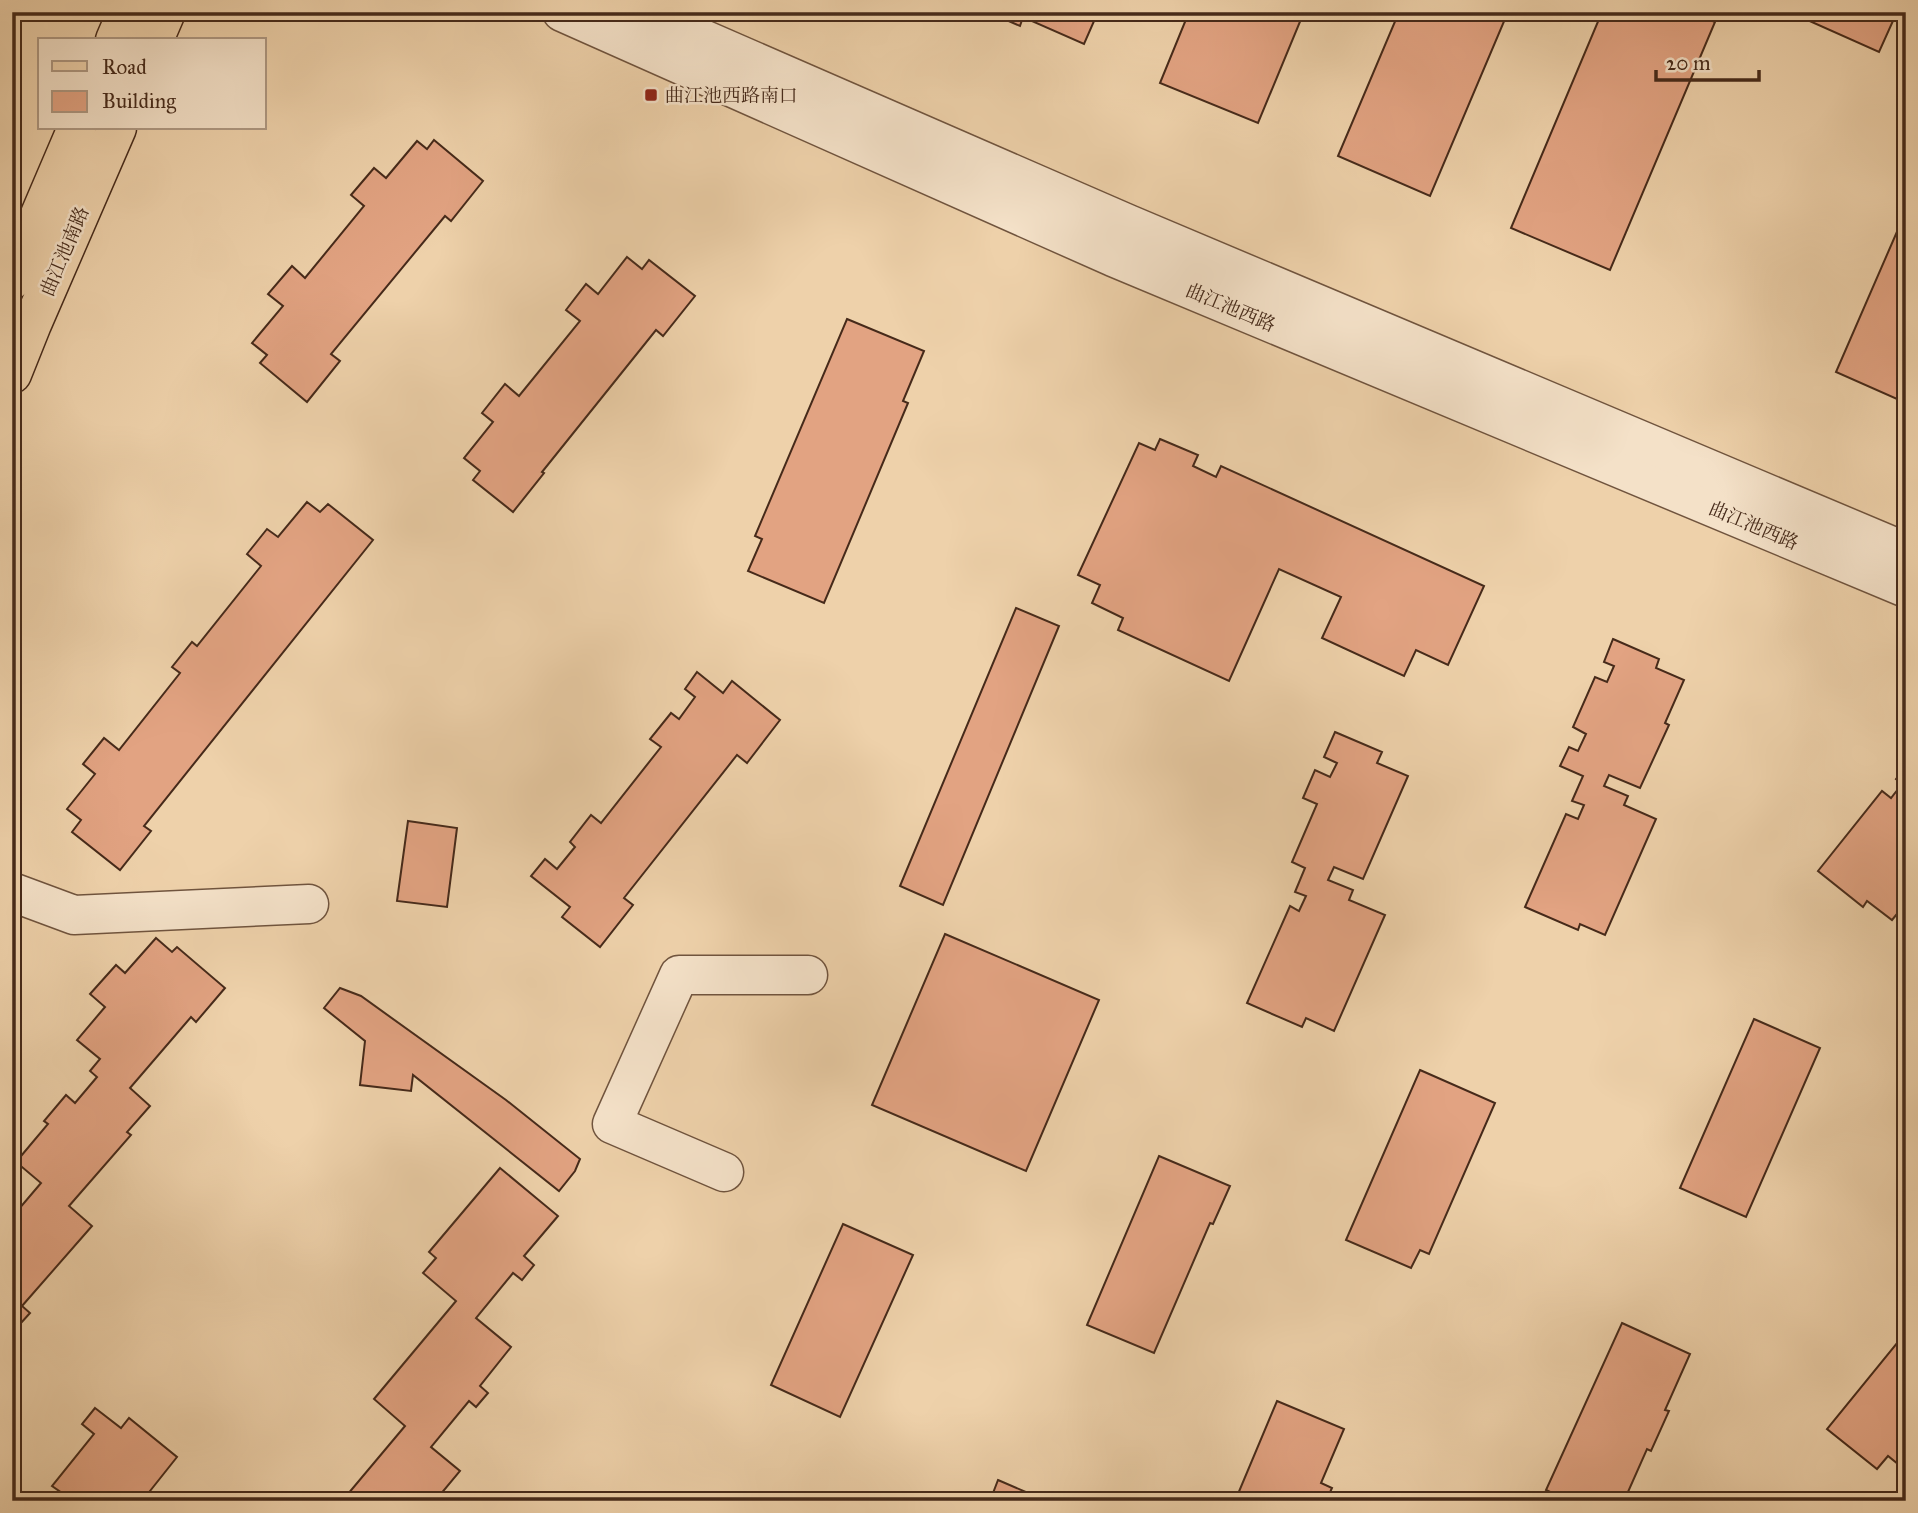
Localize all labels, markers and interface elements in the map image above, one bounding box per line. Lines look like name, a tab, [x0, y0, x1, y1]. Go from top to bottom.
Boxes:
legend	[38, 38, 266, 130]
scale bar	[1656, 38, 1759, 82]
text: 20 m	[1666, 50, 1711, 76]
text: Road	[102, 54, 147, 80]
place label: 曲江池西路南口	[665, 84, 798, 107]
marker: 曲江池西路南口	[643, 87, 659, 103]
text: Building	[102, 88, 176, 114]
street label: 曲江池南路	[35, 203, 94, 299]
street label: 曲江池西路	[1183, 278, 1279, 337]
street label: 曲江池西路	[1706, 496, 1802, 555]

